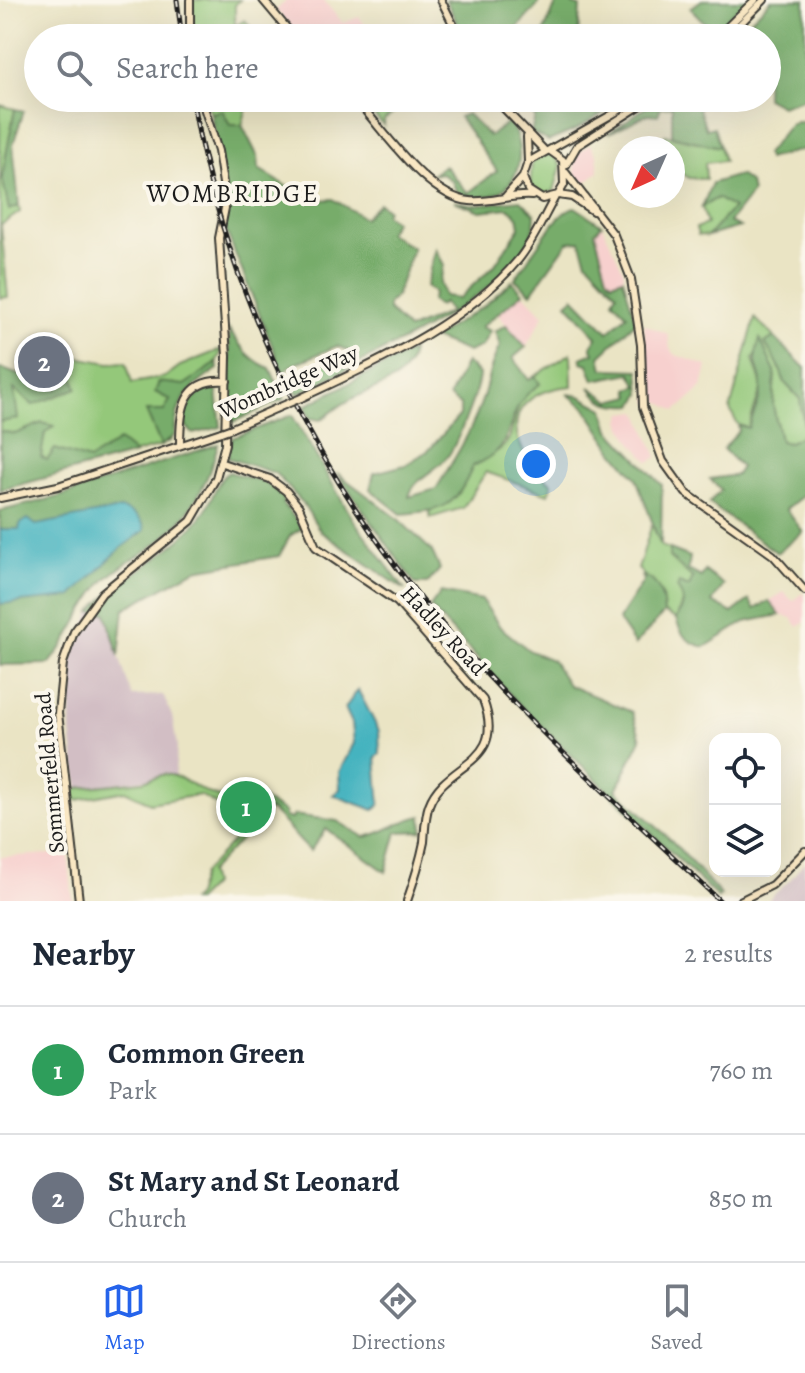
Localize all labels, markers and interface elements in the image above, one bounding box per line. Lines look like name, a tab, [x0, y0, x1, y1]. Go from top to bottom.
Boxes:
search box	[24, 24, 781, 112]
icon: search	[52, 46, 96, 90]
text: Search here	[116, 48, 259, 88]
north arrow	[613, 136, 685, 208]
district label: WOMBRIDGE	[145, 176, 320, 211]
pin: 2	[18, 332, 70, 392]
street label: Wombridge Way	[213, 338, 363, 426]
your location	[516, 444, 556, 484]
street label: Hadley Road	[394, 579, 493, 683]
street label: Sommerfeld Road	[28, 691, 72, 854]
map controls	[709, 733, 781, 877]
button: locate	[709, 733, 781, 805]
pin: 1	[220, 777, 272, 837]
button: layers	[709, 805, 781, 877]
text: Nearby	[32, 930, 135, 977]
text: 2 results	[684, 936, 773, 971]
text: Common Green	[108, 1033, 305, 1073]
text: 1	[53, 1053, 63, 1088]
text: 760 m	[709, 1053, 773, 1088]
text: Park	[108, 1073, 157, 1108]
text: St Mary and St Leonard	[108, 1161, 399, 1201]
text: 2	[52, 1181, 64, 1216]
text: 850 m	[709, 1181, 773, 1216]
text: Church	[108, 1201, 187, 1236]
tab: Map	[102, 1279, 146, 1357]
tab: Directions	[351, 1279, 446, 1357]
tab: Saved	[650, 1279, 703, 1357]

